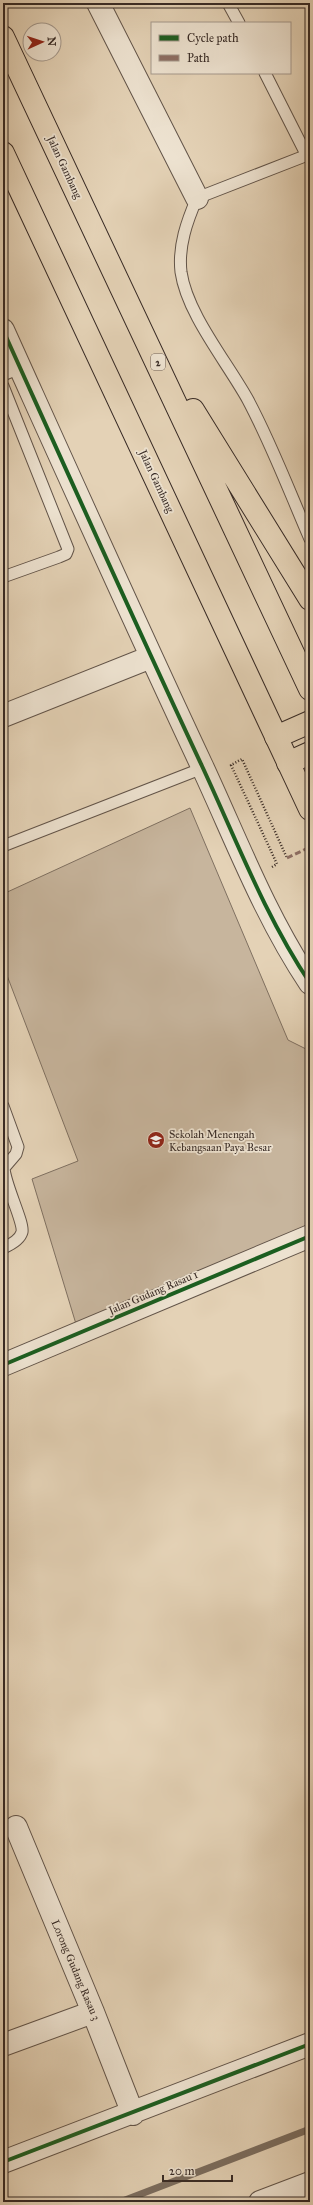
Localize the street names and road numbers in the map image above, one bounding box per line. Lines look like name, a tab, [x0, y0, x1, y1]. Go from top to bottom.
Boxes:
street label: Jalan Gambang	[43, 133, 85, 202]
road number: 2	[151, 354, 165, 370]
street label: Jalan Gambang	[135, 447, 177, 516]
street label: Jalan Gudang Rasau 1	[106, 1268, 200, 1318]
street label: Lorong Gudang Rasau 3	[48, 1918, 103, 2022]

